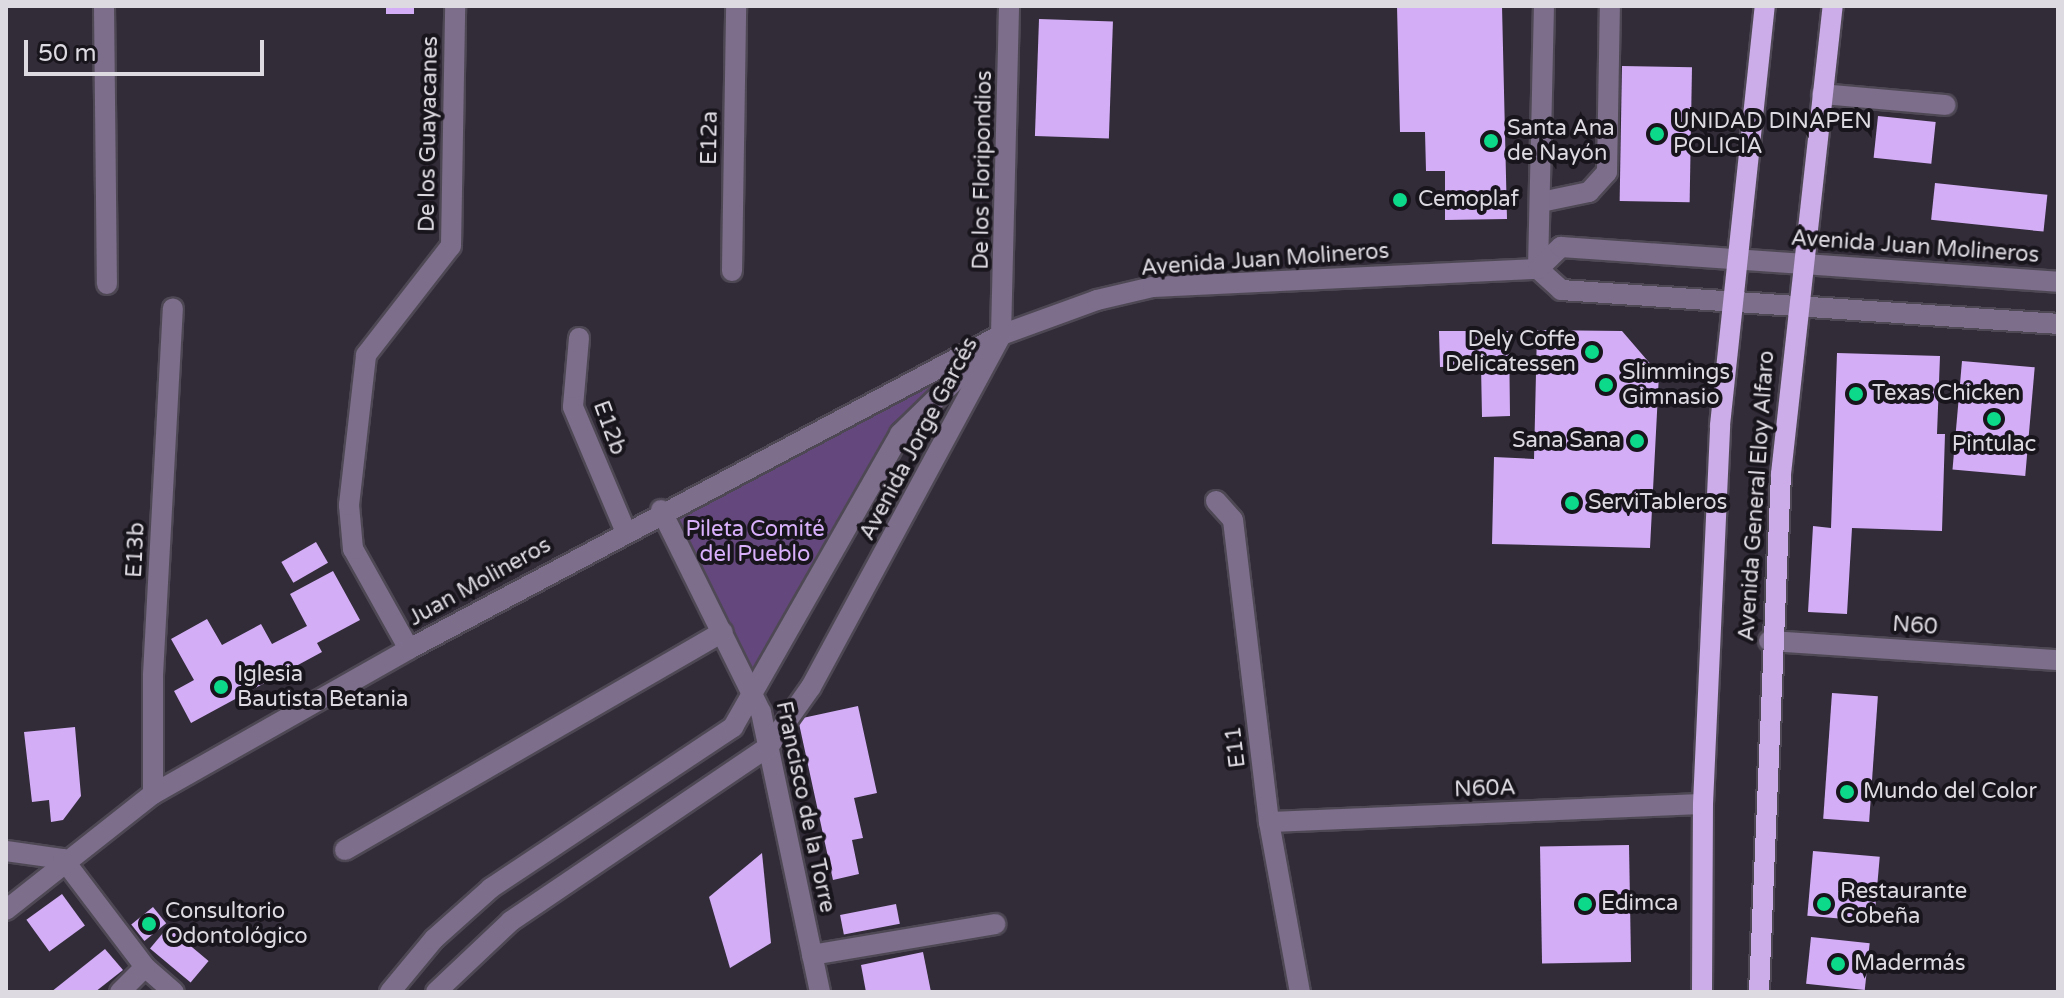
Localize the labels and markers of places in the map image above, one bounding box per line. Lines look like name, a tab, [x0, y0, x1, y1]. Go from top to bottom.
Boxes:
place label: UNIDAD DINAPEN POLICIA	[1673, 108, 1872, 160]
place label: Santa Ana de Nayón	[1507, 115, 1615, 166]
marker: UNIDAD DINAPEN POLICIA	[1648, 125, 1666, 143]
marker: Santa Ana de Nayón	[1482, 132, 1500, 150]
place label: Cemoplaf	[1418, 187, 1519, 213]
marker: Cemoplaf	[1389, 189, 1411, 211]
place label: Dely Coffe Delicatessen	[1445, 326, 1576, 378]
marker: Dely Coffe Delicatessen	[1583, 343, 1601, 361]
place label: Slimmings Gimnasio	[1622, 359, 1730, 410]
marker: Slimmings Gimnasio	[1597, 376, 1615, 394]
place label: Texas Chicken	[1872, 381, 2020, 407]
marker: Texas Chicken	[1847, 385, 1865, 403]
marker: Pintulac	[1985, 410, 2003, 428]
place label: Sana Sana	[1512, 428, 1621, 454]
marker: Sana Sana	[1628, 432, 1646, 450]
place label: Pintulac	[1952, 432, 2036, 458]
place label: ServiTableros	[1588, 490, 1727, 516]
marker: ServiTableros	[1563, 494, 1581, 512]
place label: Iglesia Bautista Betania	[237, 661, 408, 712]
marker: Iglesia Bautista Betania	[212, 678, 230, 696]
place label: Mundo del Color	[1863, 779, 2037, 805]
marker: Mundo del Color	[1838, 783, 1856, 801]
place label: Restaurante Cobeña	[1840, 878, 1967, 930]
place label: Edimca	[1601, 891, 1678, 917]
marker: Edimca	[1576, 895, 1594, 913]
marker: Restaurante Cobeña	[1815, 895, 1833, 913]
place label: Consultorio Odontológico	[165, 898, 308, 950]
marker: Consultorio Odontológico	[140, 915, 158, 933]
place label: Madermás	[1854, 951, 1965, 977]
marker: Madermás	[1829, 955, 1847, 973]

